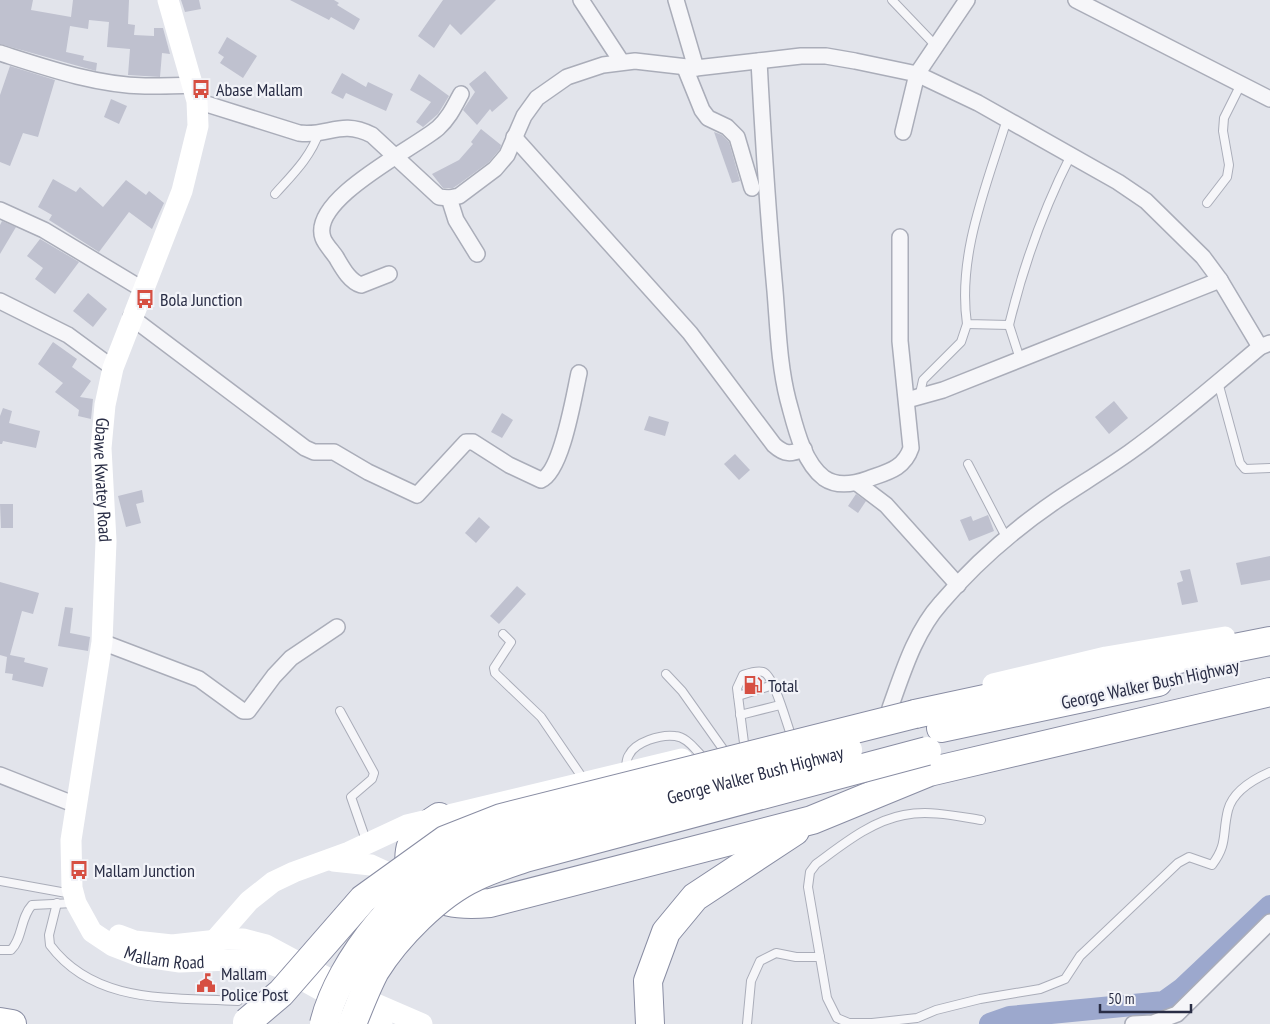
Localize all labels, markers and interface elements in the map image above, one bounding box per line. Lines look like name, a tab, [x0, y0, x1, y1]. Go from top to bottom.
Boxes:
bus stop icon: Abase Mallam	[190, 78, 212, 100]
place label: Abase Mallam	[216, 78, 303, 101]
bus stop icon: Bola Junction	[134, 288, 156, 310]
place label: Bola Junction	[160, 288, 242, 311]
street label: Gbawe Kwatey Road	[89, 417, 118, 543]
street label: George Walker Bush Highway	[1059, 654, 1241, 714]
fuel station icon: Total	[742, 674, 764, 696]
place label: Total	[768, 674, 799, 697]
street label: George Walker Bush Highway	[664, 740, 846, 808]
bus stop icon: Mallam Junction	[68, 859, 90, 881]
place label: Mallam Junction	[94, 859, 195, 882]
street label: Mallam Road	[121, 940, 205, 974]
place label: Mallam Police Post	[221, 962, 288, 1006]
public building icon: Mallam Police Post	[195, 972, 217, 994]
scale bar	[1100, 982, 1191, 1014]
text: 50 m	[1108, 989, 1134, 1008]

